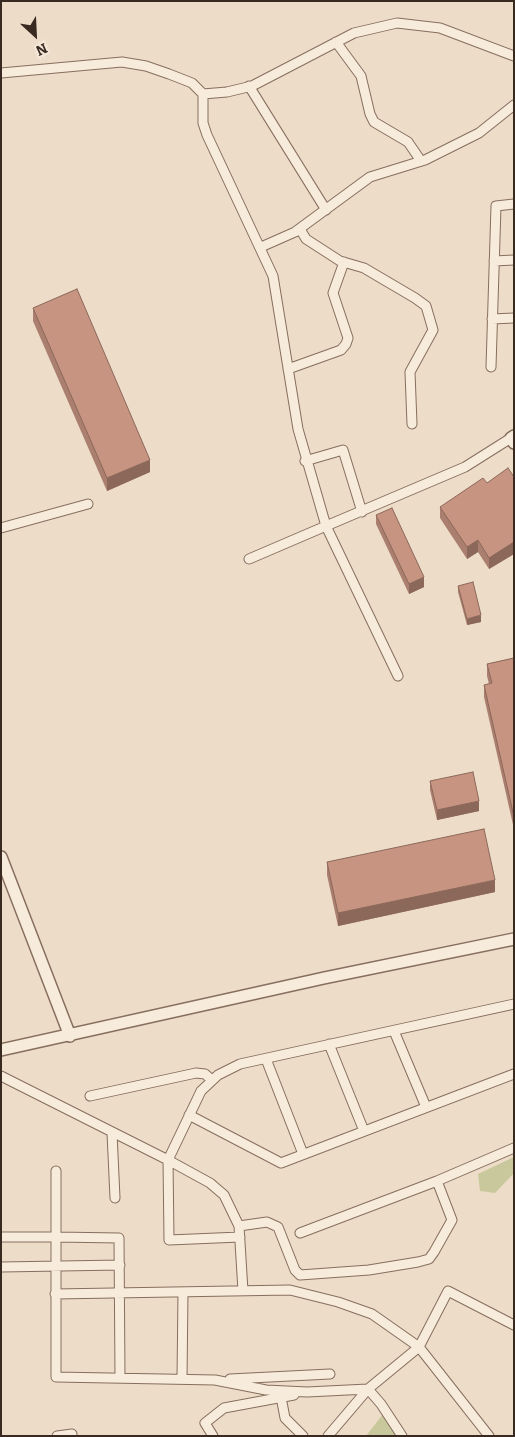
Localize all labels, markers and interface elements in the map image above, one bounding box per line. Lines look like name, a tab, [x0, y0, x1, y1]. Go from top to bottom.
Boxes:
north arrow	[10, 10, 60, 60]
text: N	[33, 39, 50, 59]

